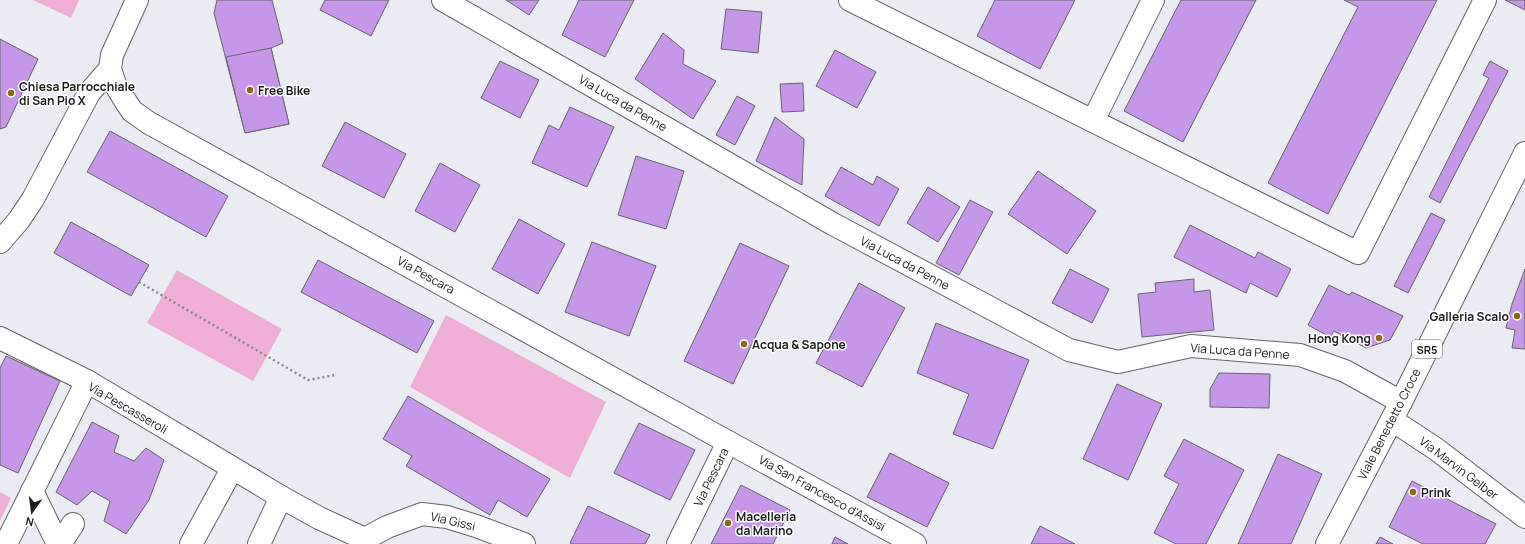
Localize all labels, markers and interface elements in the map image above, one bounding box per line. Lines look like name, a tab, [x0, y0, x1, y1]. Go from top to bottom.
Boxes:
street label: Via Luca da Penne	[576, 71, 670, 135]
place label: Chiesa Parrocchiale di San Pio X	[19, 78, 135, 109]
place label: Free Bike	[258, 82, 310, 99]
marker: Free Bike	[245, 85, 255, 95]
marker: Chiesa Parrocchiale di San Pio X	[6, 88, 16, 98]
street label: Via Luca da Penne	[857, 232, 953, 294]
street label: Via Pescara	[394, 252, 458, 298]
place label: Galleria Scalo	[1429, 308, 1509, 325]
marker: Galleria Scalo	[1512, 311, 1522, 321]
place label: Hong Kong	[1308, 330, 1371, 347]
marker: Hong Kong	[1374, 333, 1384, 343]
place label: Acqua & Sapone	[752, 336, 846, 353]
marker: Acqua & Sapone	[739, 339, 749, 349]
street label: Via Luca da Penne	[1190, 339, 1290, 363]
road number: SR5	[1412, 340, 1442, 358]
street label: Viale Benedetto Croce	[1354, 365, 1424, 483]
street label: Via Pescasseroli	[85, 378, 171, 438]
street label: Via Marvin Gelber	[1416, 433, 1503, 504]
street label: Via Pescara	[689, 445, 733, 509]
street label: Via San Francesco d'Assisi	[756, 451, 888, 535]
place label: Prink	[1421, 484, 1451, 501]
marker: Prink	[1408, 487, 1418, 497]
north arrow	[12, 492, 52, 532]
street label: Via Gissi	[429, 508, 477, 534]
place label: Macelleria da Marino	[736, 508, 796, 539]
text: N	[24, 514, 35, 530]
marker: Macelleria da Marino	[723, 518, 733, 528]

